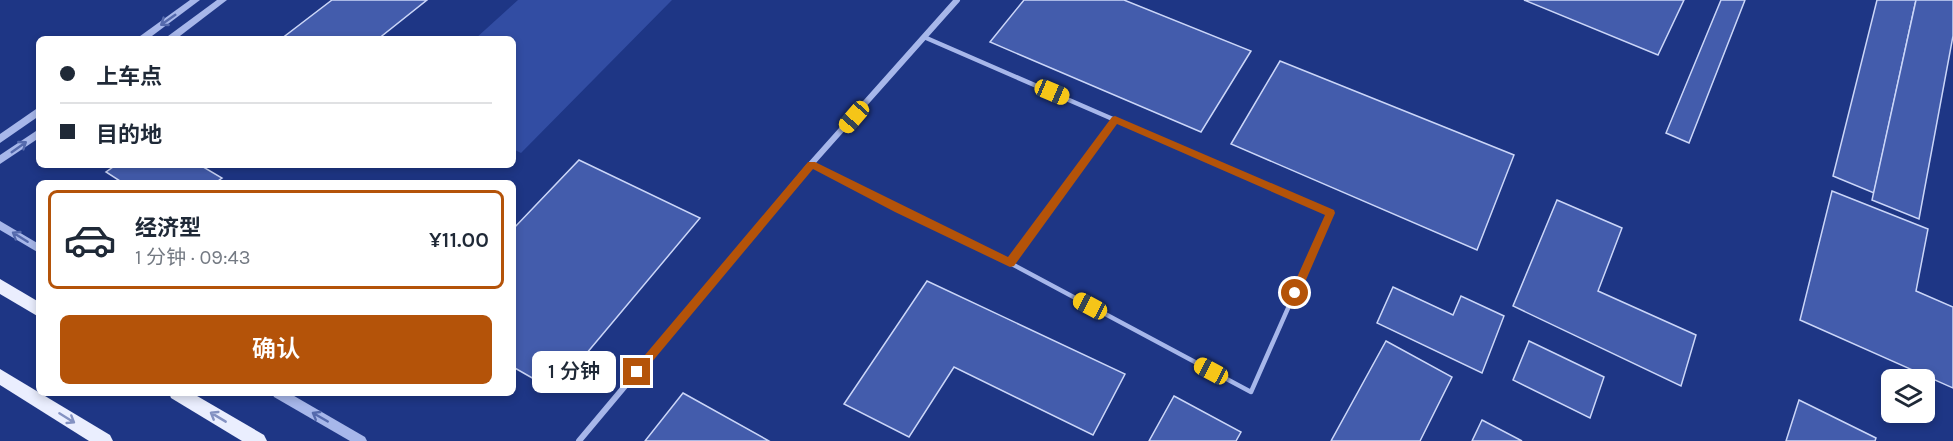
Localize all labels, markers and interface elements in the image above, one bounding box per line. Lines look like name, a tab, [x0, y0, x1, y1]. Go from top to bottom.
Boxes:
one-way arrow	[161, 13, 177, 26]
text: 上车点	[96, 64, 162, 90]
car	[1032, 77, 1072, 107]
car	[835, 98, 873, 136]
text: 目的地	[96, 122, 162, 148]
one-way arrow	[11, 140, 27, 153]
icon: car	[63, 213, 117, 267]
text: 经济型	[135, 215, 201, 241]
text: ¥11.00	[429, 227, 489, 253]
one-way arrow	[11, 230, 28, 243]
text: 1 分钟 · 09:43	[135, 246, 251, 269]
route start	[1281, 279, 1308, 306]
car	[1070, 290, 1110, 322]
button: 确认	[60, 315, 492, 384]
callout: 1 分钟	[532, 351, 616, 393]
car	[1191, 355, 1231, 387]
route end	[623, 358, 650, 385]
text: 1 分钟	[548, 360, 600, 383]
map controls	[1881, 369, 1935, 423]
button: layers	[1881, 369, 1935, 423]
one-way arrow	[210, 411, 227, 423]
one-way arrow	[312, 411, 329, 423]
one-way arrow	[58, 413, 75, 425]

